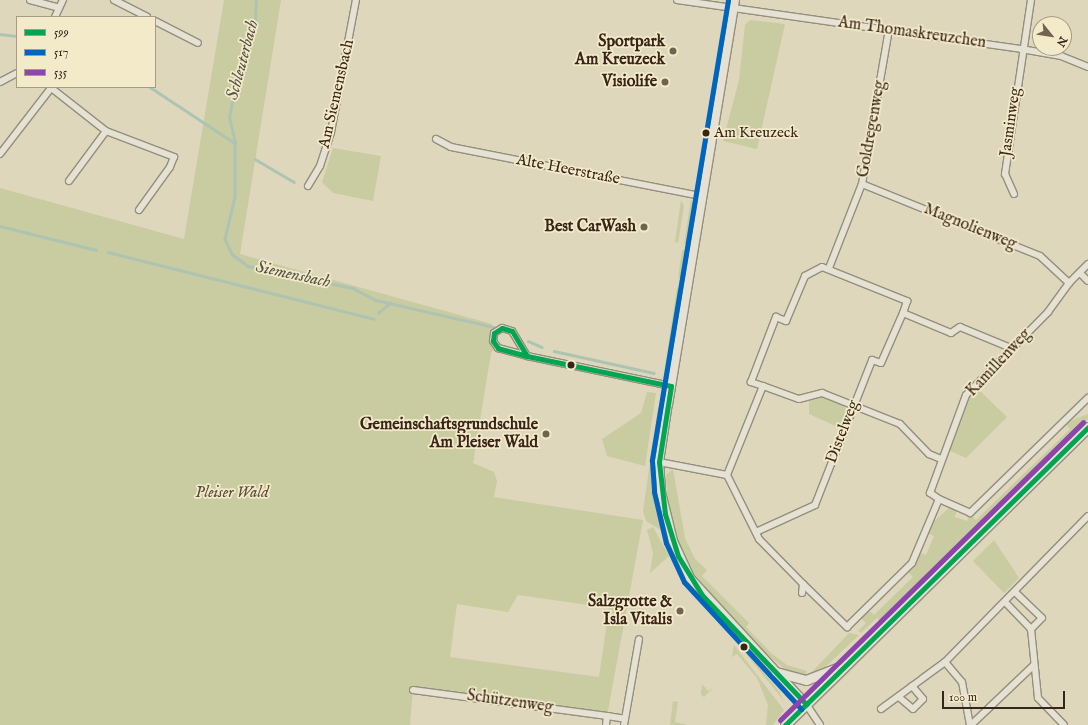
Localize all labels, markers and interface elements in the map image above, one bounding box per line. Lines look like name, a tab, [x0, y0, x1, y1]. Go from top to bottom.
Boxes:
street label: Am Thomaskreuzchen	[837, 13, 987, 53]
legend	[16, 16, 156, 88]
north arrow	[1032, 16, 1072, 56]
water label: Schleuterbach	[223, 18, 263, 102]
text: 599	[54, 25, 69, 40]
place label: Sportpark Am Kreuzeck	[575, 32, 665, 70]
text: N	[1053, 34, 1070, 49]
street label: Am Siemensbach	[315, 38, 359, 150]
text: 517	[54, 45, 68, 60]
marker: Sportpark Am Kreuzeck	[668, 46, 678, 56]
text: 535	[54, 65, 67, 80]
place label: Visiolife	[602, 72, 657, 92]
marker: Visiolife	[660, 77, 670, 87]
street label: Goldregenweg	[854, 79, 890, 179]
street label: Jasminweg	[997, 86, 1025, 158]
place label: Am Kreuzeck	[714, 124, 798, 142]
marker: Am Kreuzeck	[701, 128, 711, 138]
street label: Alte Heerstraße	[515, 151, 621, 189]
street label: Magnolienweg	[921, 200, 1019, 254]
place label: Best CarWash	[544, 217, 636, 237]
marker: Best CarWash	[639, 222, 649, 232]
water label: Siemensbach	[254, 257, 332, 293]
street label: Kamillenweg	[963, 325, 1035, 401]
unlabelled marker	[566, 360, 576, 370]
street label: Distelweg	[822, 398, 864, 466]
place label: Gemeinschaftsgrundschule Am Pleiser Wald	[360, 415, 538, 453]
marker: Gemeinschaftsgrundschule Am Pleiser Wald	[541, 429, 551, 439]
park label: Pleiser Wald	[195, 483, 269, 503]
place label: Salzgrotte & Isla Vitalis	[588, 592, 672, 630]
marker: Salzgrotte & Isla Vitalis	[675, 606, 685, 616]
unlabelled marker	[739, 642, 749, 652]
scale bar	[944, 683, 1067, 709]
street label: Schützenweg	[466, 686, 554, 718]
text: 100 m	[949, 690, 977, 705]

